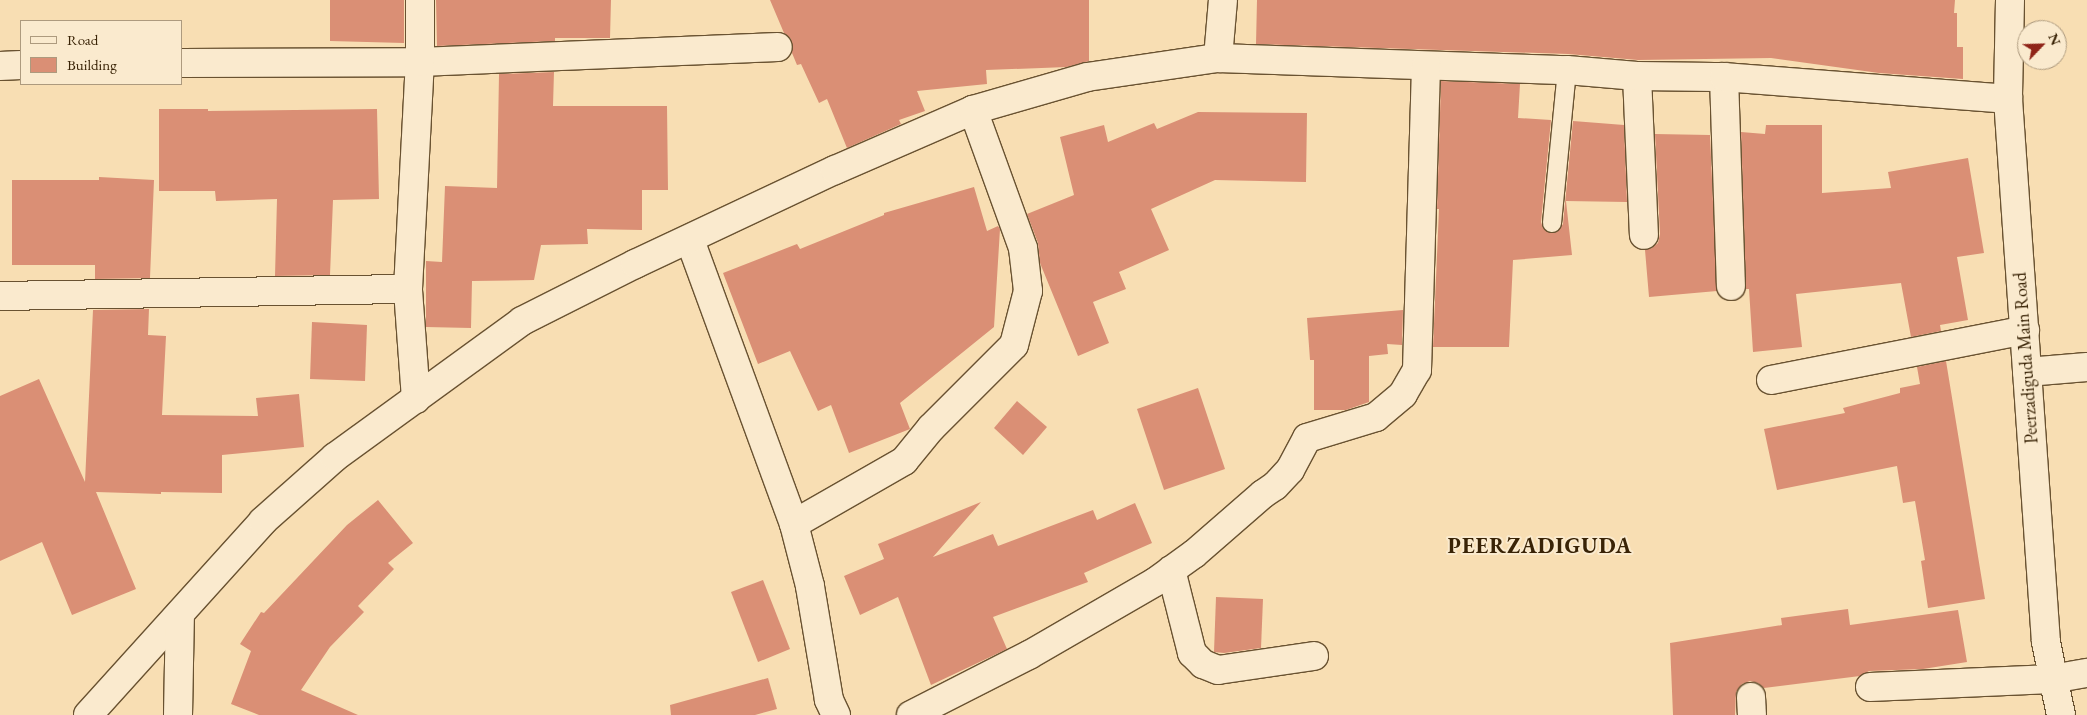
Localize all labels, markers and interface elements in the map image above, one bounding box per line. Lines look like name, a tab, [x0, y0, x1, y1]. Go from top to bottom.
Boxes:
legend	[20, 20, 182, 85]
north arrow	[2017, 20, 2067, 70]
text: Road	[67, 30, 98, 49]
text: N	[2044, 30, 2065, 48]
text: Building	[67, 55, 117, 74]
street label: Peerzadiguda Main Road	[2009, 272, 2043, 444]
district label: PEERZADIGUDA	[1446, 533, 1634, 559]

